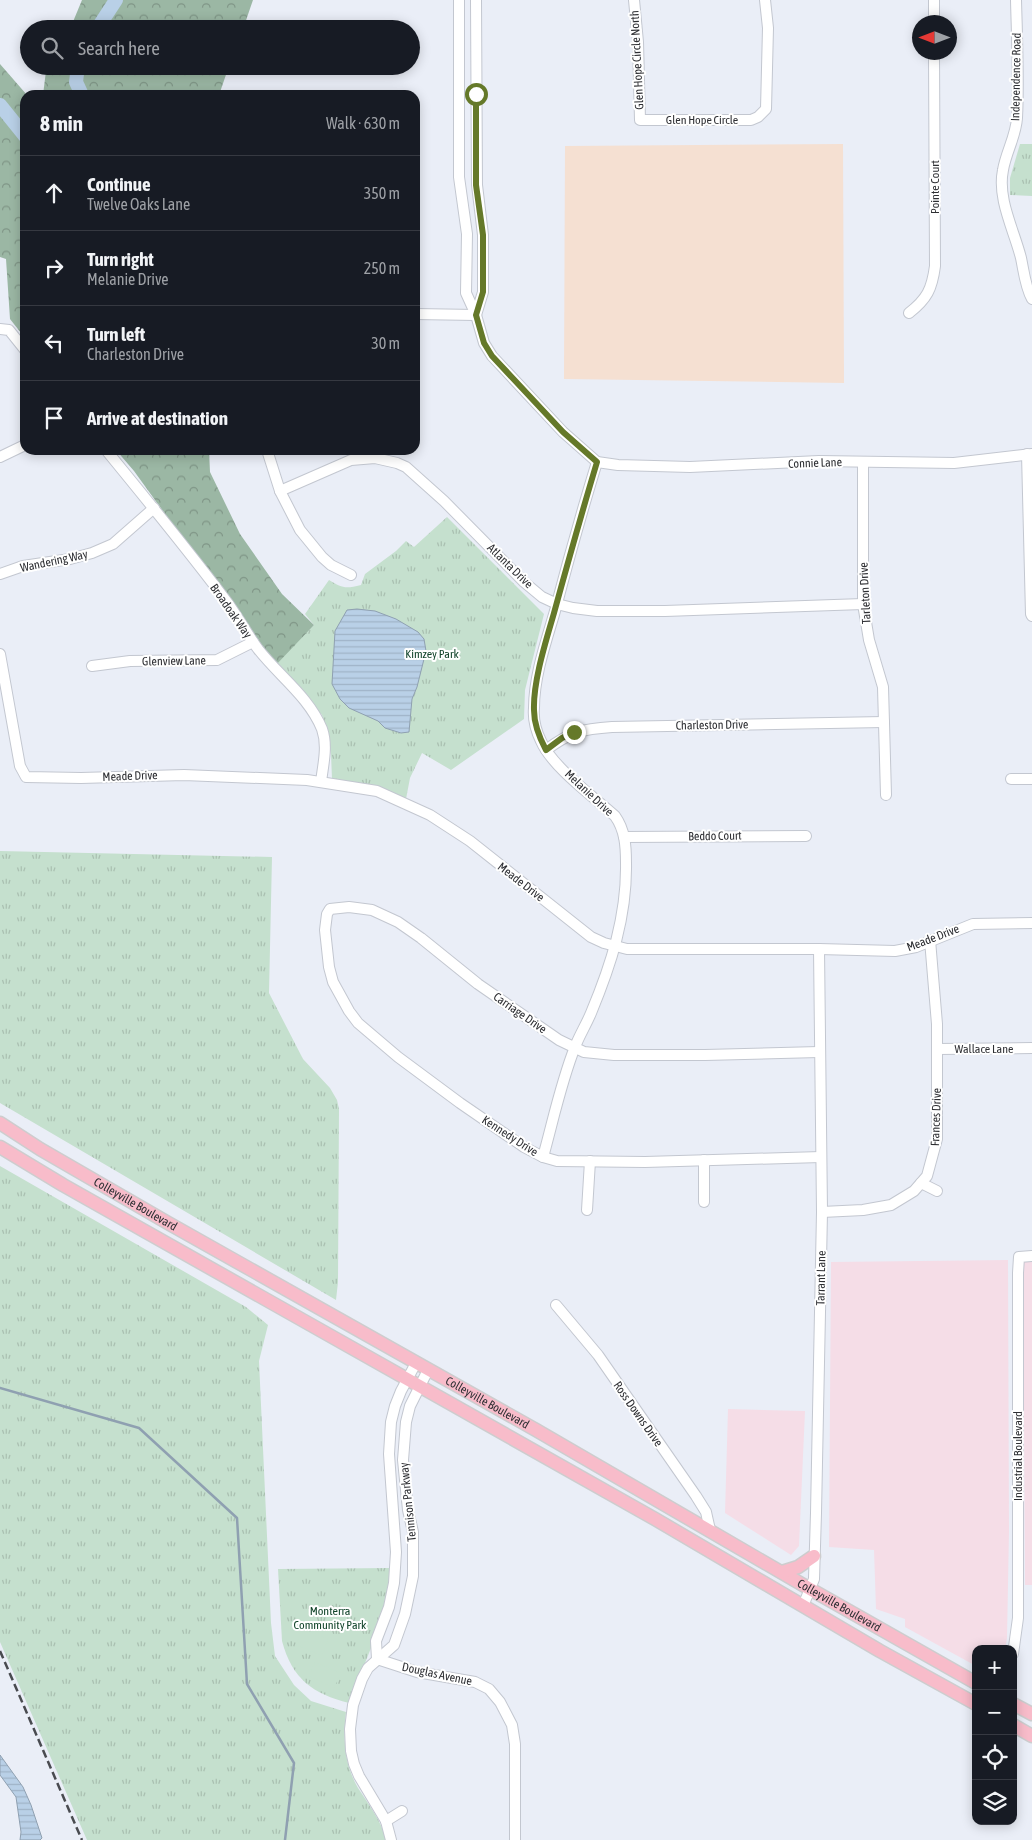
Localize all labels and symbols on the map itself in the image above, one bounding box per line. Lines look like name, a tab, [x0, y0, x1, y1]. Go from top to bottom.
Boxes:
street label: Glen Hope Circle North	[627, 10, 647, 110]
north arrow	[912, 15, 957, 60]
street label: Independence Road	[1008, 33, 1024, 121]
route start	[465, 83, 488, 106]
street label: Glen Hope Circle	[666, 113, 738, 127]
street label: Pointe Court	[928, 159, 942, 214]
street label: Connie Lane	[788, 455, 842, 471]
street label: Atlanta Drive	[484, 541, 536, 591]
street label: Wandering Way	[19, 547, 89, 575]
street label: Tarleton Drive	[856, 562, 874, 624]
street label: Broadoak Way	[207, 581, 255, 641]
park label: Kimzey Park	[405, 647, 459, 661]
street label: Glenview Lane	[142, 653, 206, 669]
street label: Charleston Drive	[675, 717, 749, 733]
route end	[563, 721, 586, 744]
street label: Melanie Drive	[562, 767, 616, 819]
street label: Meade Drive	[102, 768, 158, 784]
street label: Beddo Court	[688, 829, 742, 843]
street label: Meade Drive	[495, 860, 547, 904]
street label: Meade Drive	[905, 922, 961, 954]
street label: Carriage Drive	[491, 990, 549, 1036]
street label: Wallace Lane	[955, 1042, 1013, 1056]
street label: Frances Drive	[928, 1088, 944, 1146]
street label: Kennedy Drive	[479, 1113, 541, 1159]
street label: Colleyville Boulevard	[91, 1175, 180, 1234]
street label: Tarrant Lane	[814, 1250, 828, 1306]
street label: Colleyville Boulevard	[443, 1374, 532, 1432]
street label: Ross Downs Drive	[610, 1379, 666, 1449]
street label: Industrial Boulevard	[1011, 1411, 1025, 1501]
street label: Tennison Parkway	[397, 1462, 419, 1542]
street label: Colleyville Boulevard	[795, 1576, 883, 1635]
park label: Monterra Community Park	[294, 1604, 367, 1632]
street label: Douglas Avenue	[401, 1660, 473, 1688]

